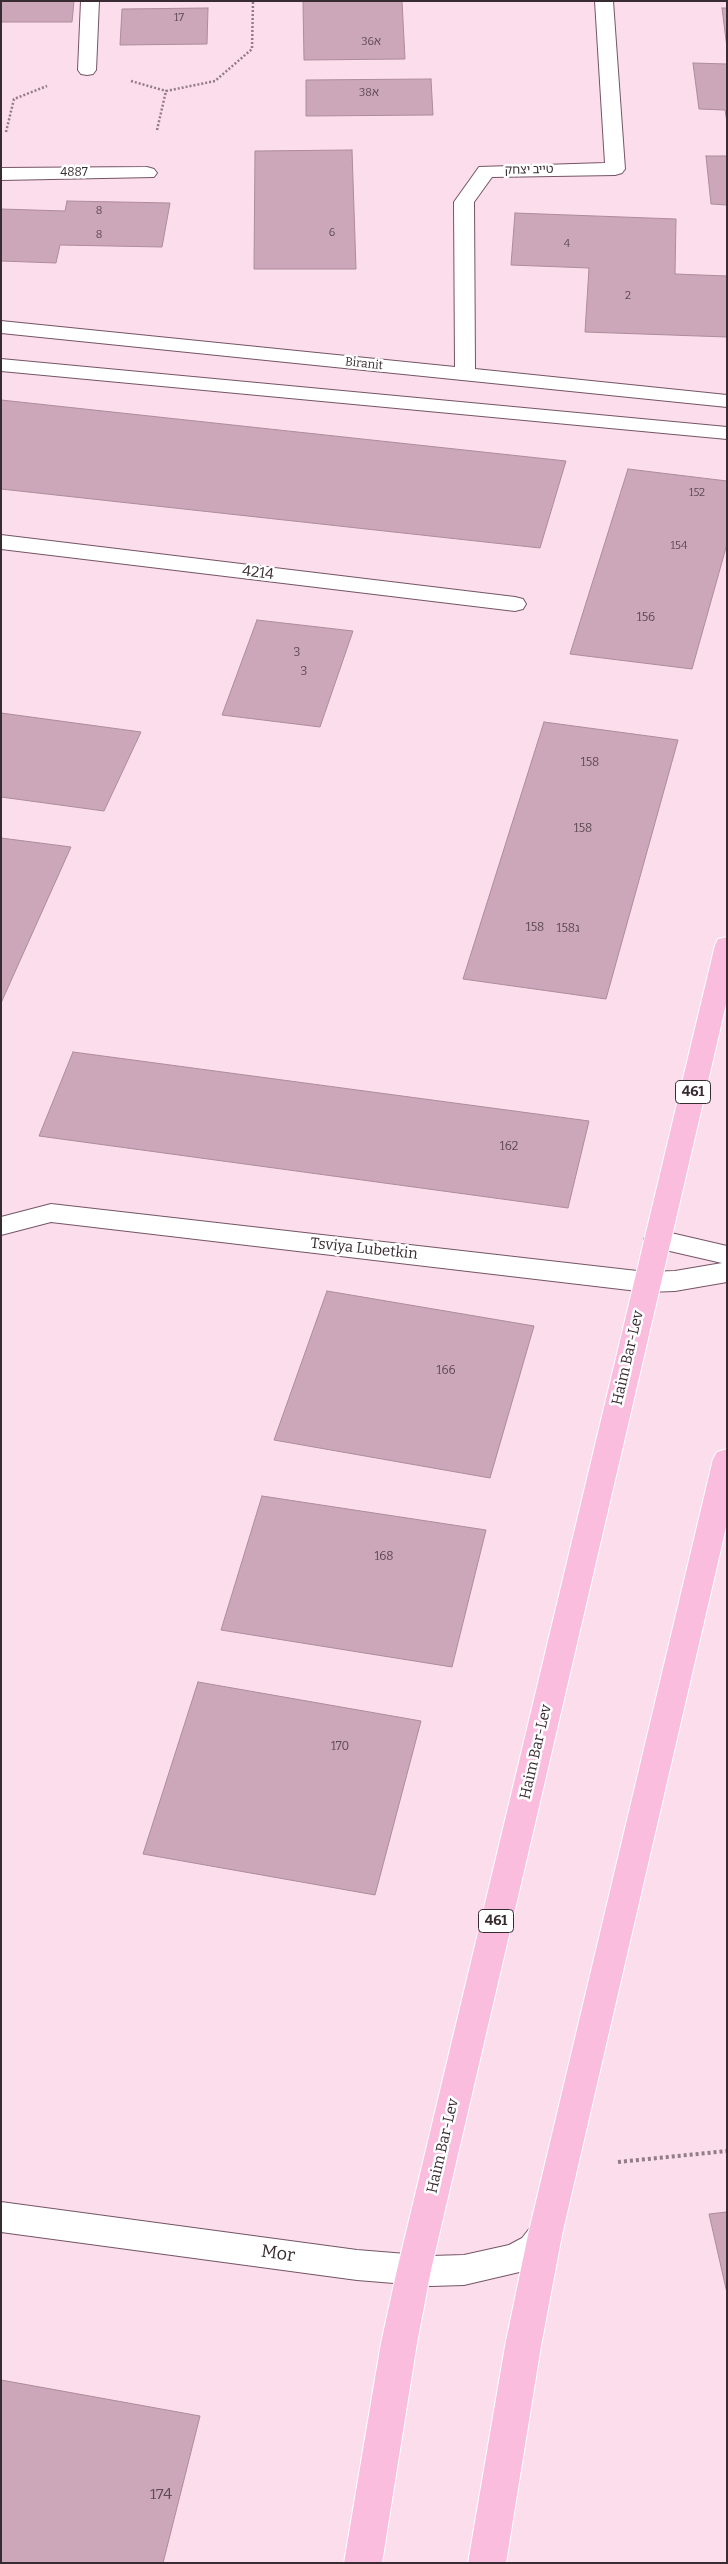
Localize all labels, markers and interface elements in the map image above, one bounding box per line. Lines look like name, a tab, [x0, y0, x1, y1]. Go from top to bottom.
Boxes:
house number: 17	[174, 11, 184, 25]
house number: 36א	[361, 35, 381, 49]
house number: 38א	[359, 86, 379, 100]
street label: טייב יצחק	[504, 162, 554, 178]
street label: 4887	[60, 166, 88, 180]
house number: 8	[96, 204, 102, 218]
house number: 6	[329, 226, 335, 240]
house number: 8	[96, 228, 102, 242]
house number: 4	[564, 237, 570, 251]
house number: 2	[625, 289, 631, 303]
street label: Biranit	[344, 355, 384, 373]
house number: 152	[689, 486, 705, 500]
house number: 154	[671, 539, 687, 553]
street label: 4214	[241, 562, 275, 584]
house number: 156	[637, 611, 655, 625]
house number: 3	[294, 646, 300, 660]
house number: 3	[301, 665, 307, 679]
house number: 158	[581, 756, 599, 770]
house number: 158	[574, 822, 592, 836]
house number: 158	[526, 921, 544, 935]
house number: 158ג	[557, 922, 579, 936]
road number: 461	[676, 1080, 710, 1104]
house number: 162	[500, 1140, 518, 1154]
street label: Tsviya Lubetkin	[310, 1234, 418, 1264]
street label: Haim Bar-Lev	[608, 1309, 648, 1407]
house number: 166	[437, 1364, 455, 1378]
house number: 168	[374, 1550, 394, 1564]
street label: Haim Bar-Lev	[516, 1703, 556, 1801]
house number: 170	[331, 1740, 349, 1754]
road number: 461	[478, 1910, 514, 1932]
street label: Haim Bar-Lev	[423, 2097, 463, 2195]
street label: Mor	[260, 2241, 296, 2267]
house number: 174	[150, 2486, 172, 2504]

